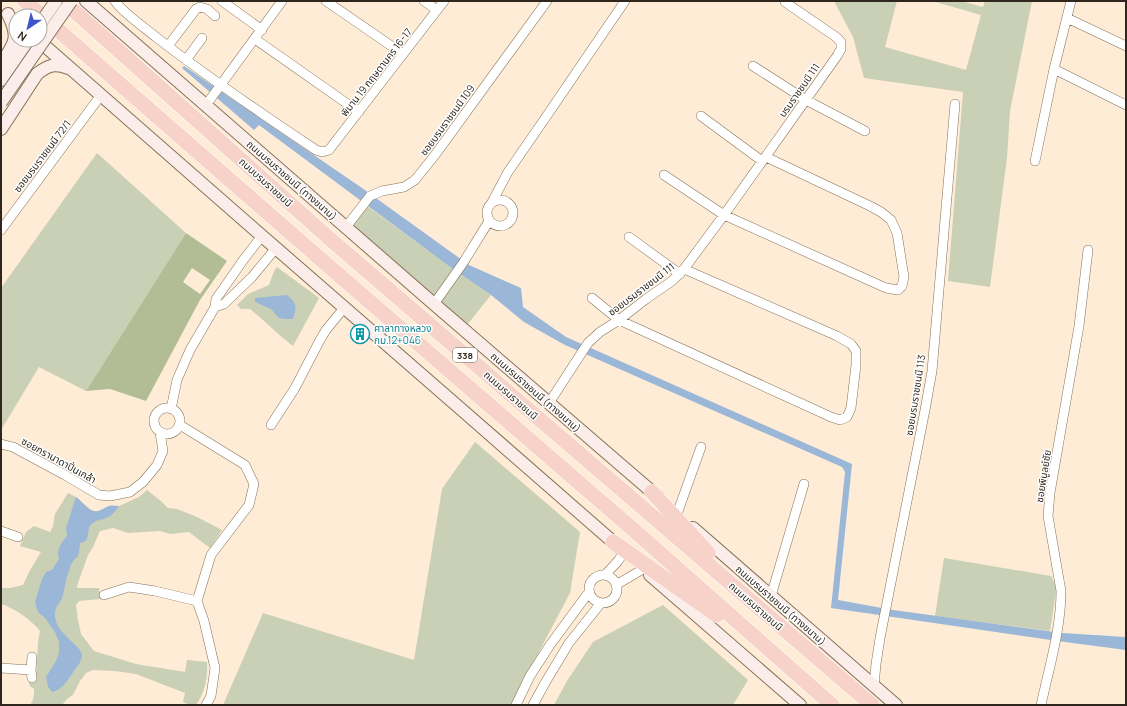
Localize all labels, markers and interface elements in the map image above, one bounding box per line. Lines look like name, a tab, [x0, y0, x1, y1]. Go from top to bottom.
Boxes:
north arrow	[8, 8, 48, 48]
street label: พิมาน 19 กฤษดานคร 16-17	[337, 25, 415, 119]
text: N	[14, 28, 30, 45]
street label: บรมราชชนนี 111	[775, 60, 823, 120]
street label: ซอยบรมราชชนนี 109	[416, 82, 478, 158]
street label: ซอยบรมราชชนนี 72/1	[10, 117, 74, 195]
street label: ถนนบรมราชชนนี (ทางขนาน)	[245, 138, 339, 222]
street label: ถนนบรมราชชนนี	[237, 155, 295, 209]
street label: ซอยบรมราชชนนี 111	[605, 259, 677, 319]
place label: ศาลาทางหลวง กม.12+046	[374, 321, 432, 347]
building icon: ศาลาทางหลวง กม.12+046	[349, 323, 371, 345]
road number: 338	[453, 348, 477, 362]
street label: ถนนบรมราชชนนี (ทางขนาน)	[489, 350, 583, 434]
street label: ซอยบรมราชชนนี 113	[902, 353, 928, 437]
street label: ถนนบรมราชชนนี	[482, 368, 540, 422]
street label: ซอยกรานาดาปิ่นเกล้า	[19, 434, 99, 486]
street label: ซอยพิบูลย์ชัย	[1032, 449, 1054, 503]
street label: ถนนบรมราชชนนี (ทางขนาน)	[734, 563, 828, 647]
street label: ถนนบรมราชชนนี	[727, 579, 785, 633]

